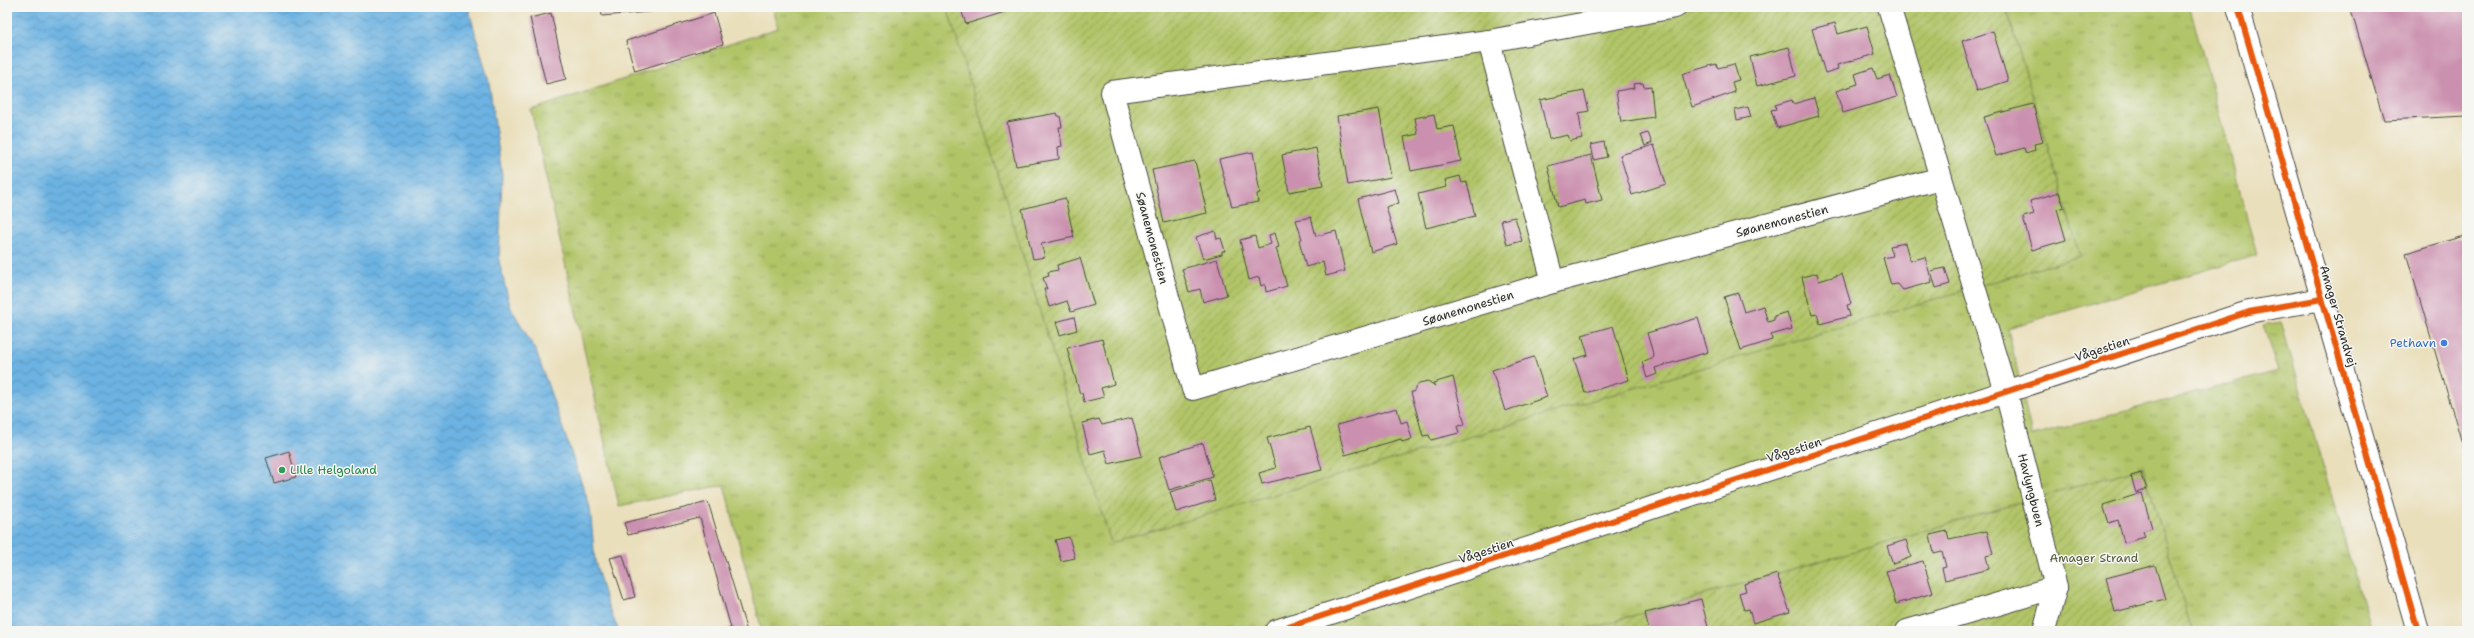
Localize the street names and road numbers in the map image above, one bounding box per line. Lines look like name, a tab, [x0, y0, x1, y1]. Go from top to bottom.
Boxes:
street label: Søanemonestien	[1132, 190, 1172, 286]
street label: Søanemonestien	[1734, 201, 1830, 241]
street label: Amager Strandvej	[2316, 263, 2360, 369]
street label: Søanemonestien	[1420, 287, 1516, 329]
street label: Vågestien	[2073, 333, 2131, 365]
street label: Vågestien	[1765, 434, 1823, 466]
street label: Havlyngbuen	[2014, 452, 2048, 528]
street label: Vågestien	[1457, 535, 1515, 567]

